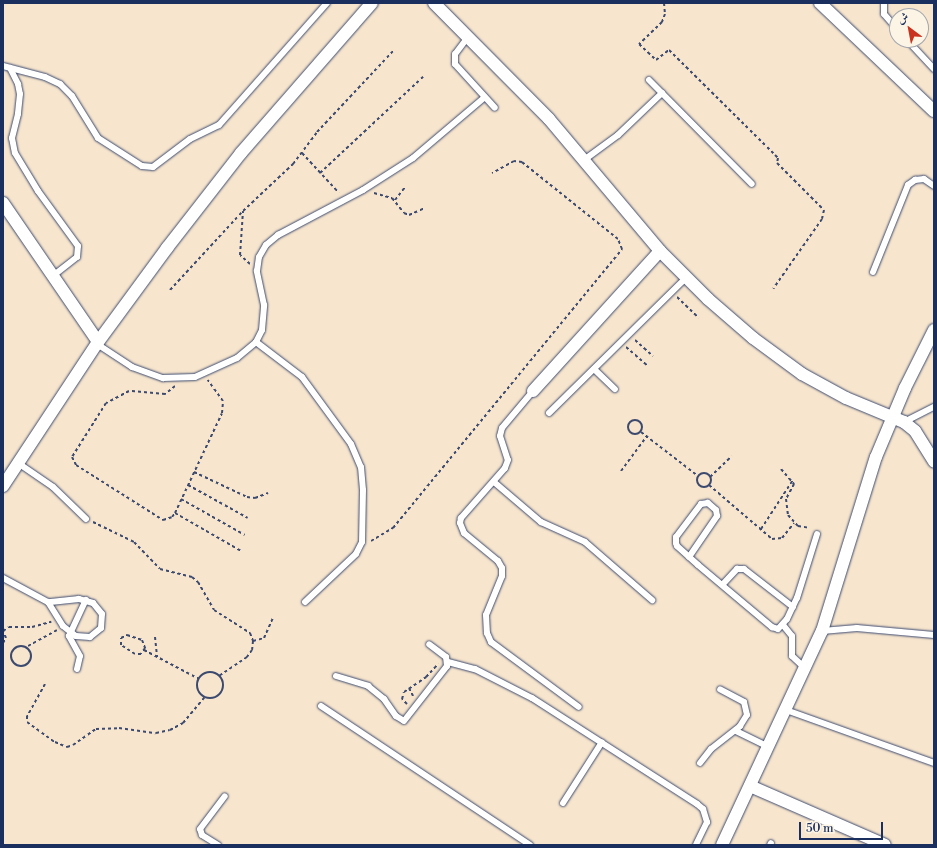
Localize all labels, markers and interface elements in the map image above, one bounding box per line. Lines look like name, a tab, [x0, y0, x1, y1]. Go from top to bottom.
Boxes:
north arrow	[889, 8, 929, 48]
text: ش	[895, 10, 912, 28]
scale bar	[801, 814, 885, 840]
text: 50 m	[806, 821, 834, 836]

